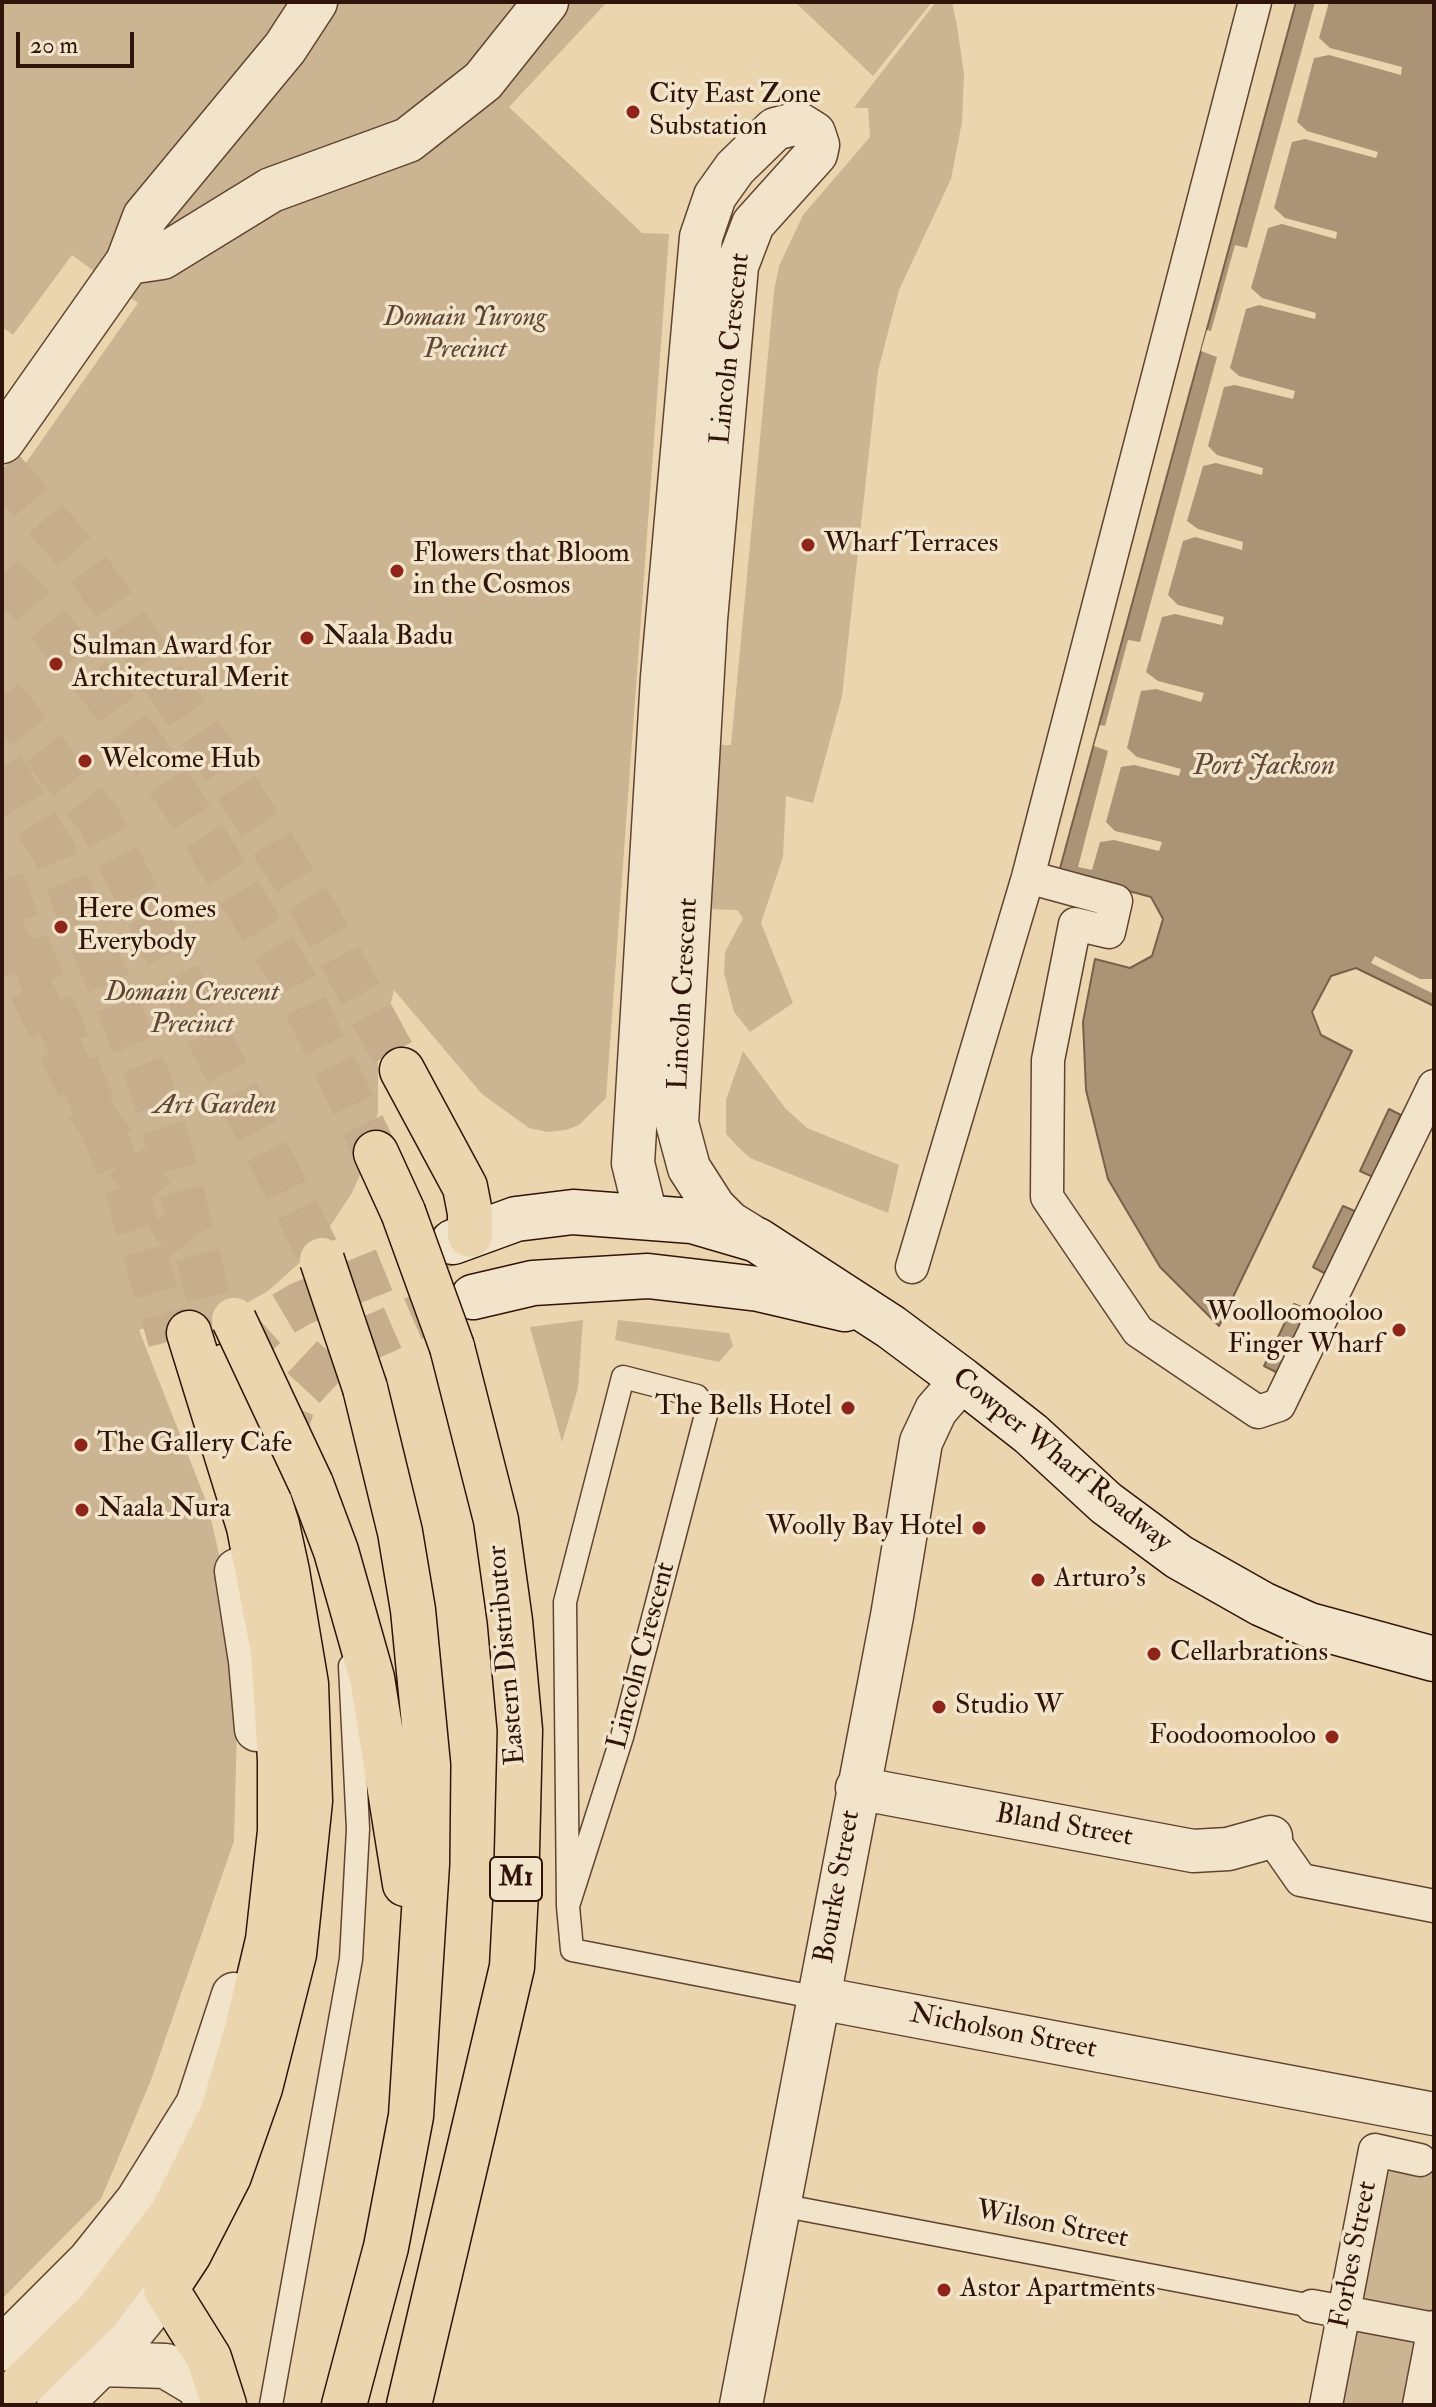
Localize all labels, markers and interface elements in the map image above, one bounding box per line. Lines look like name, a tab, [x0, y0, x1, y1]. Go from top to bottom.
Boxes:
scale bar	[20, 16, 138, 66]
text: 20 m	[30, 30, 78, 61]
place label: City East Zone Substation	[649, 79, 821, 145]
marker: City East Zone Substation	[624, 103, 642, 121]
street label: Lincoln Crescent	[705, 252, 759, 446]
park label: Domain Yurong Precinct	[383, 302, 547, 368]
place label: Wharf Terraces	[824, 528, 998, 562]
marker: Wharf Terraces	[799, 536, 817, 554]
place label: Flowers that Bloom in the Cosmos	[413, 538, 630, 604]
marker: Flowers that Bloom in the Cosmos	[388, 562, 406, 580]
place label: Naala Badu	[323, 621, 453, 655]
marker: Naala Badu	[298, 629, 316, 647]
place label: Sulman Award for Architectural Merit	[72, 631, 289, 697]
marker: Sulman Award for Architectural Merit	[47, 655, 65, 673]
place label: Welcome Hub	[101, 744, 260, 778]
water label: Port Jackson	[1193, 750, 1335, 786]
marker: Welcome Hub	[76, 752, 94, 770]
place label: Here Comes Everybody	[77, 894, 216, 960]
street label: Lincoln Crescent	[663, 897, 707, 1091]
marker: Here Comes Everybody	[52, 918, 70, 936]
park label: Domain Crescent Precinct	[105, 977, 279, 1043]
park label: Art Garden	[153, 1090, 277, 1124]
place label: Woolloomooloo Finger Wharf	[1207, 1297, 1383, 1363]
marker: Woolloomooloo Finger Wharf	[1390, 1321, 1408, 1339]
street label: Cowper Wharf Roadway	[944, 1362, 1178, 1560]
place label: The Bells Hotel	[655, 1391, 832, 1425]
marker: The Bells Hotel	[839, 1399, 857, 1417]
place label: The Gallery Cafe	[97, 1428, 292, 1462]
marker: The Gallery Cafe	[72, 1436, 90, 1454]
place label: Naala Nura	[98, 1493, 231, 1527]
marker: Naala Nura	[73, 1501, 91, 1519]
place label: Woolly Bay Hotel	[766, 1511, 963, 1545]
marker: Woolly Bay Hotel	[970, 1519, 988, 1537]
street label: Eastern Distributor	[482, 1544, 534, 1766]
street label: Lincoln Crescent	[602, 1559, 684, 1753]
place label: Arturo’s	[1054, 1563, 1146, 1597]
marker: Arturo’s	[1029, 1571, 1047, 1589]
place label: Cellarbrations	[1170, 1637, 1328, 1671]
marker: Cellarbrations	[1145, 1645, 1163, 1663]
place label: Studio W	[955, 1690, 1063, 1724]
marker: Studio W	[930, 1698, 948, 1716]
place label: Foodoomooloo	[1149, 1720, 1316, 1754]
marker: Foodoomooloo	[1323, 1728, 1341, 1746]
street label: Bland Street	[993, 1798, 1135, 1856]
street label: Bourke Street	[809, 1808, 869, 1966]
road number: M1	[490, 1857, 542, 1901]
street label: Nicholson Street	[907, 1998, 1099, 2068]
street label: Forbes Street	[1324, 2179, 1386, 2331]
street label: Wilson Street	[973, 2195, 1131, 2257]
place label: Astor Apartments	[960, 2273, 1155, 2307]
marker: Astor Apartments	[935, 2281, 953, 2299]

